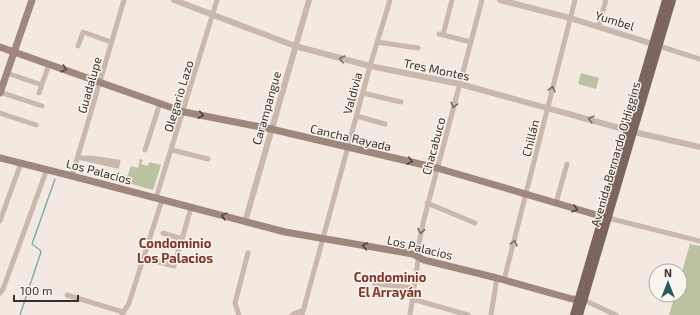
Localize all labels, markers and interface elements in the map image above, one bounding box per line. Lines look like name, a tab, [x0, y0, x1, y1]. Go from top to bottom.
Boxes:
street label: Yumbel	[594, 7, 637, 33]
street label: Guadalupe	[74, 55, 104, 115]
one-way arrow	[339, 55, 346, 64]
street label: Tres Montes	[403, 55, 471, 83]
street label: Olegario Lazo	[160, 58, 196, 134]
one-way arrow	[61, 64, 68, 73]
street label: Carampangue	[249, 70, 283, 146]
street label: Valdivia	[340, 70, 364, 116]
street label: Avenida Bernardo O'Higgins	[588, 80, 642, 228]
one-way arrow	[547, 86, 556, 93]
one-way arrow	[450, 102, 459, 109]
one-way arrow	[198, 110, 204, 119]
street label: Chacabuco	[419, 115, 447, 176]
one-way arrow	[587, 115, 594, 124]
street label: Chillán	[519, 118, 541, 158]
street label: Cancha Rayada	[309, 121, 393, 153]
street label: Los Palacios	[65, 156, 133, 186]
one-way arrow	[406, 157, 413, 165]
one-way arrow	[571, 204, 578, 213]
one-way arrow	[221, 212, 228, 221]
one-way arrow	[418, 228, 426, 234]
street label: Los Palacios	[386, 232, 454, 262]
district label: Condominio Los Palacios	[137, 235, 213, 266]
one-way arrow	[509, 239, 518, 246]
one-way arrow	[362, 242, 368, 251]
north arrow	[648, 263, 688, 303]
text: N	[664, 266, 672, 279]
district label: Condominio El Arrayán	[354, 269, 427, 300]
scale bar	[14, 277, 78, 303]
text: 100 m	[20, 283, 52, 297]

